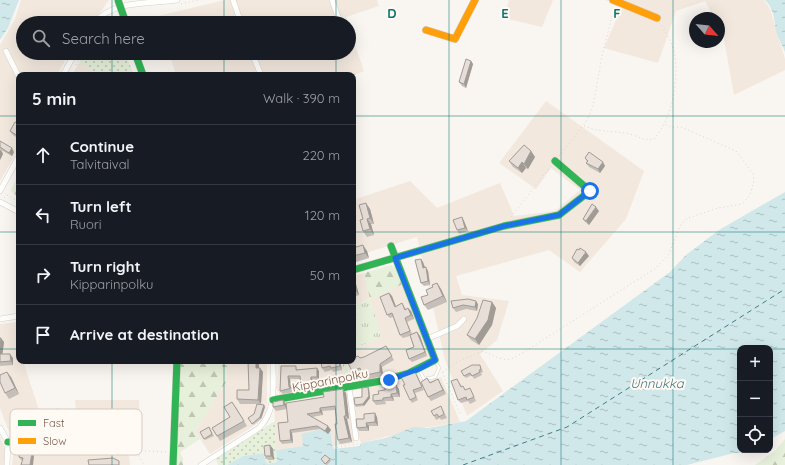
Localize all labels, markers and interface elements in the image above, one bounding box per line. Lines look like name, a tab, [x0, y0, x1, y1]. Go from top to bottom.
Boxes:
text: D	[387, 5, 397, 21]
text: E	[501, 5, 509, 21]
text: F	[613, 5, 621, 21]
north arrow	[689, 12, 725, 48]
search box	[16, 16, 356, 60]
icon: search	[30, 27, 52, 49]
text: Search here	[62, 29, 145, 48]
text: 5 min	[32, 88, 76, 109]
text: Walk · 390 m	[263, 90, 340, 106]
text: Continue	[70, 137, 134, 156]
icon: ahead	[32, 144, 54, 166]
text: 220 m	[302, 147, 340, 163]
text: Talvitaival	[70, 156, 130, 172]
route start	[581, 182, 599, 200]
text: Turn left	[70, 197, 132, 216]
icon: left	[32, 204, 54, 226]
text: 120 m	[305, 207, 340, 223]
text: Ruori	[70, 216, 102, 232]
text: Turn right	[70, 257, 141, 276]
icon: right	[32, 264, 54, 286]
text: 50 m	[310, 267, 340, 283]
text: Kipparinpolku	[70, 276, 154, 292]
icon: arrive	[32, 324, 54, 346]
text: Arrive at destination	[70, 325, 219, 344]
map controls	[737, 345, 773, 453]
button: +	[737, 345, 773, 381]
street label: Kipparinpolku	[291, 365, 369, 395]
route end	[380, 371, 398, 389]
water label: Unnukka	[630, 375, 685, 391]
button: −	[737, 381, 773, 417]
legend	[10, 409, 142, 455]
text: Fast	[43, 416, 65, 430]
button: locate	[737, 417, 773, 453]
text: Slow	[43, 434, 67, 448]

